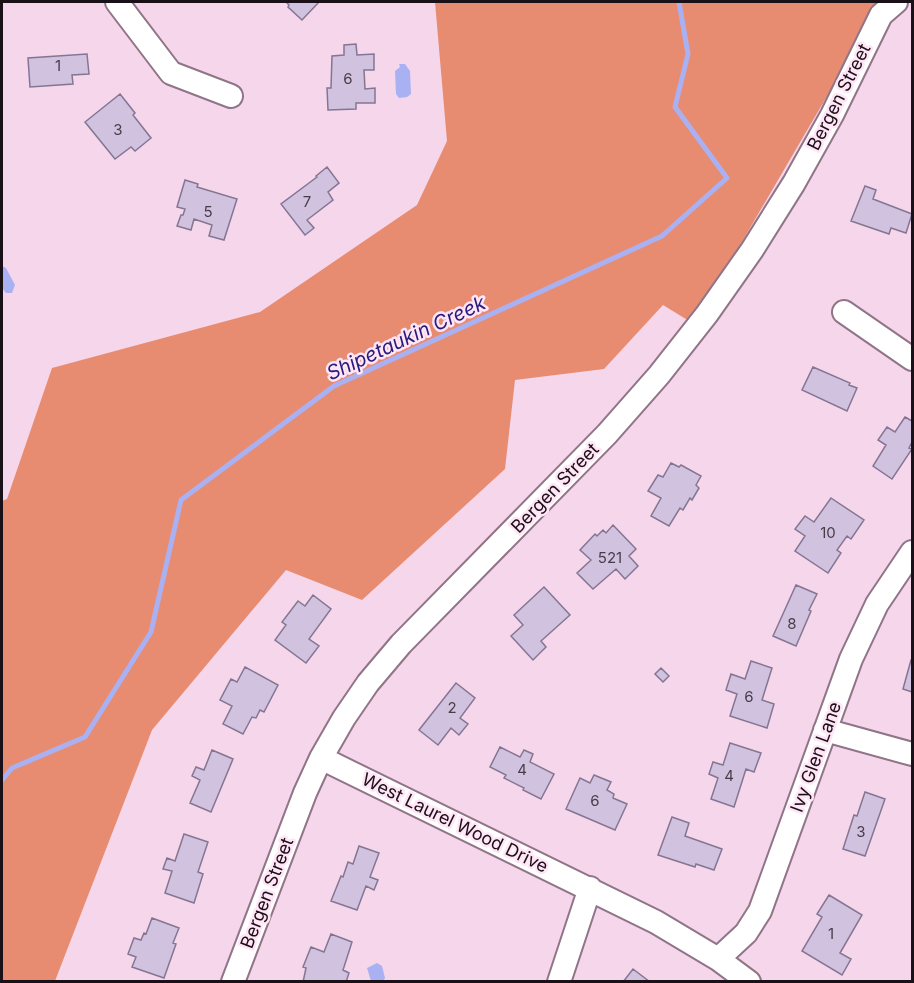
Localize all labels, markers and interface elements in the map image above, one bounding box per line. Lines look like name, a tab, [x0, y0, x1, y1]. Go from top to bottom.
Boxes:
street label: Bergen Street	[803, 40, 874, 154]
house number: 1	[55, 56, 61, 75]
house number: 6	[343, 69, 353, 88]
house number: 3	[113, 120, 123, 139]
house number: 7	[303, 192, 311, 211]
house number: 5	[203, 202, 213, 221]
water label: Shipetaukin Creek	[323, 290, 490, 385]
street label: Bergen Street	[507, 438, 603, 537]
house number: 10	[820, 523, 836, 542]
house number: 521	[598, 548, 622, 567]
house number: 8	[787, 614, 797, 633]
house number: 6	[744, 687, 754, 706]
house number: 2	[447, 698, 457, 717]
street label: Ivy Glen Lane	[786, 699, 845, 815]
house number: 4	[517, 760, 527, 779]
house number: 4	[724, 766, 734, 785]
street label: West Laurel Wood Drive	[359, 768, 552, 877]
house number: 6	[590, 791, 600, 810]
house number: 3	[856, 822, 866, 841]
street label: Bergen Street	[236, 834, 297, 951]
house number: 1	[828, 924, 834, 943]

